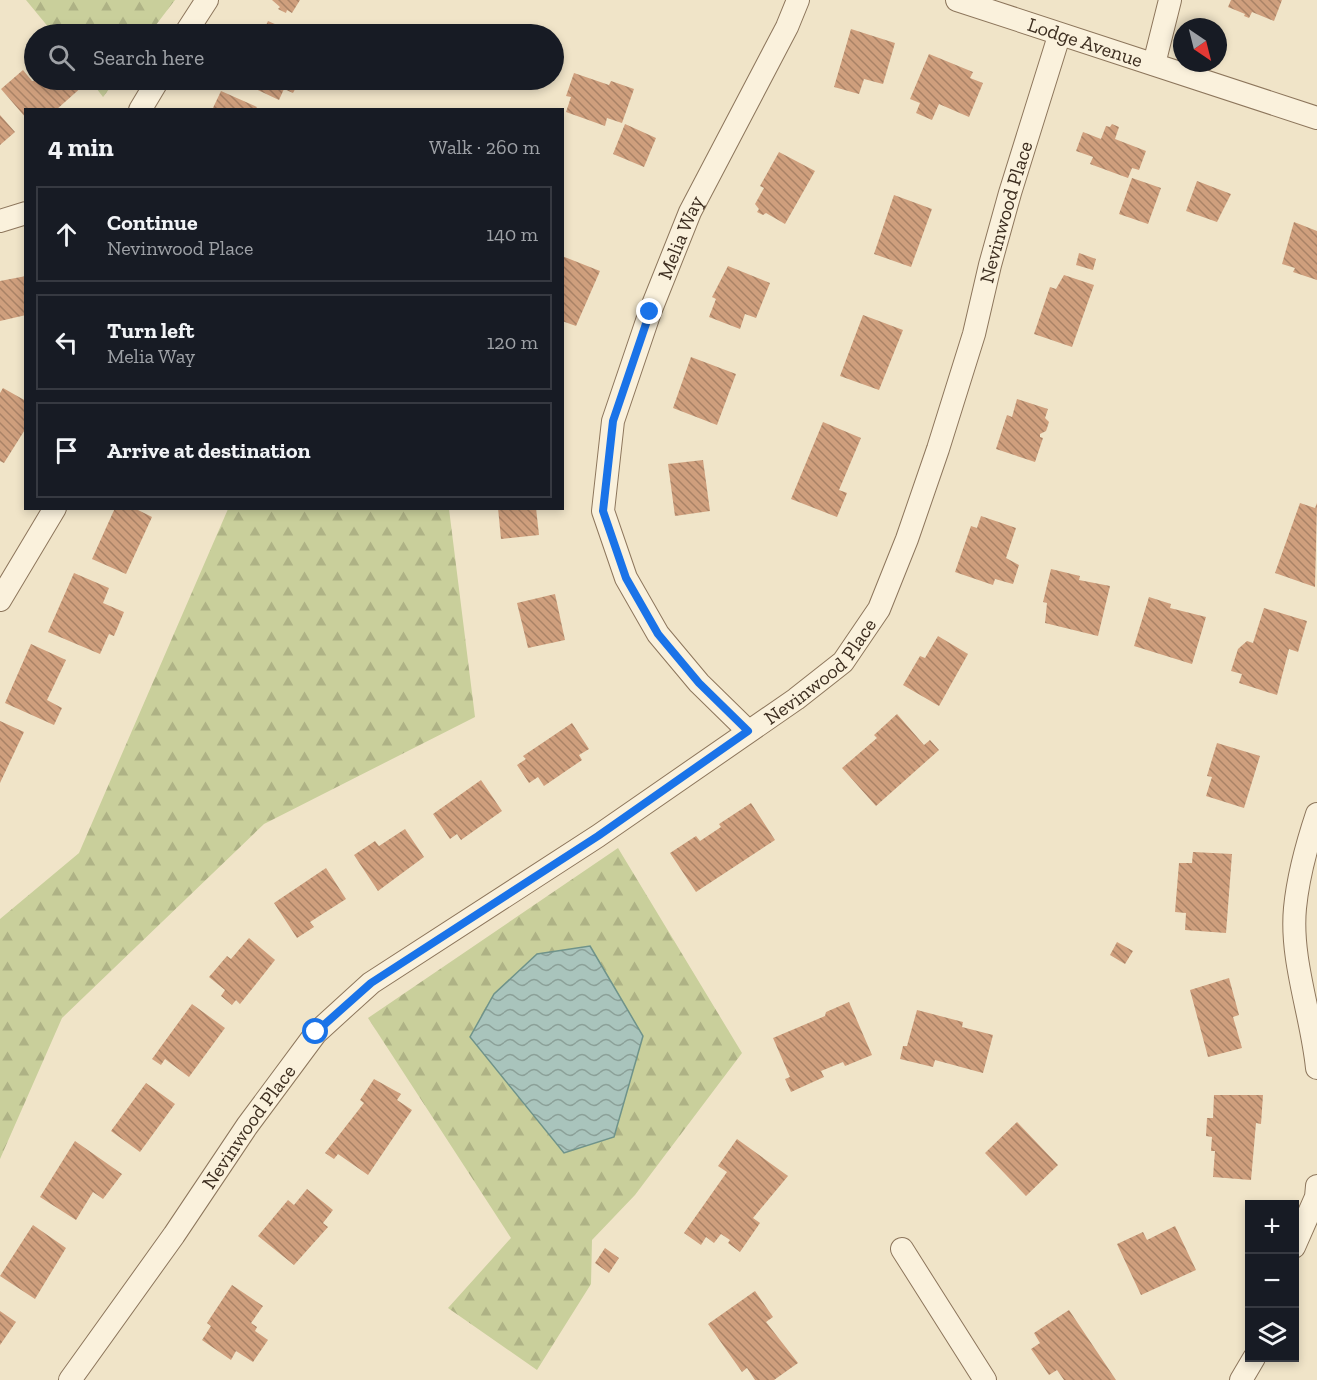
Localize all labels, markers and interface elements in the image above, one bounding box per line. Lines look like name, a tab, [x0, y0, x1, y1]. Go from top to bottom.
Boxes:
street label: Lodge Avenue	[1025, 12, 1146, 72]
north arrow	[1173, 18, 1227, 72]
search box	[24, 24, 564, 90]
icon: search	[45, 41, 78, 74]
text: Search here	[93, 44, 204, 71]
text: 4 min	[48, 131, 114, 163]
text: Walk · 260 m	[429, 135, 540, 159]
street label: Nevinwood Place	[974, 138, 1037, 285]
street label: Melia Way	[652, 191, 709, 283]
text: Continue	[107, 209, 198, 236]
icon: ahead	[50, 218, 83, 251]
text: 140 m	[486, 222, 538, 246]
text: Nevinwood Place	[107, 236, 253, 260]
route end	[636, 298, 662, 324]
text: Turn left	[107, 317, 194, 344]
icon: left	[50, 326, 83, 359]
text: 120 m	[487, 330, 538, 354]
text: Melia Way	[107, 344, 195, 368]
icon: arrive	[50, 434, 83, 467]
text: Arrive at destination	[107, 437, 310, 464]
street label: Nevinwood Place	[759, 613, 881, 730]
route start	[302, 1018, 328, 1044]
street label: Nevinwood Place	[196, 1060, 301, 1193]
map controls	[1245, 1200, 1299, 1362]
button: +	[1245, 1200, 1299, 1254]
button: −	[1245, 1254, 1299, 1308]
button: layers	[1245, 1308, 1299, 1362]

